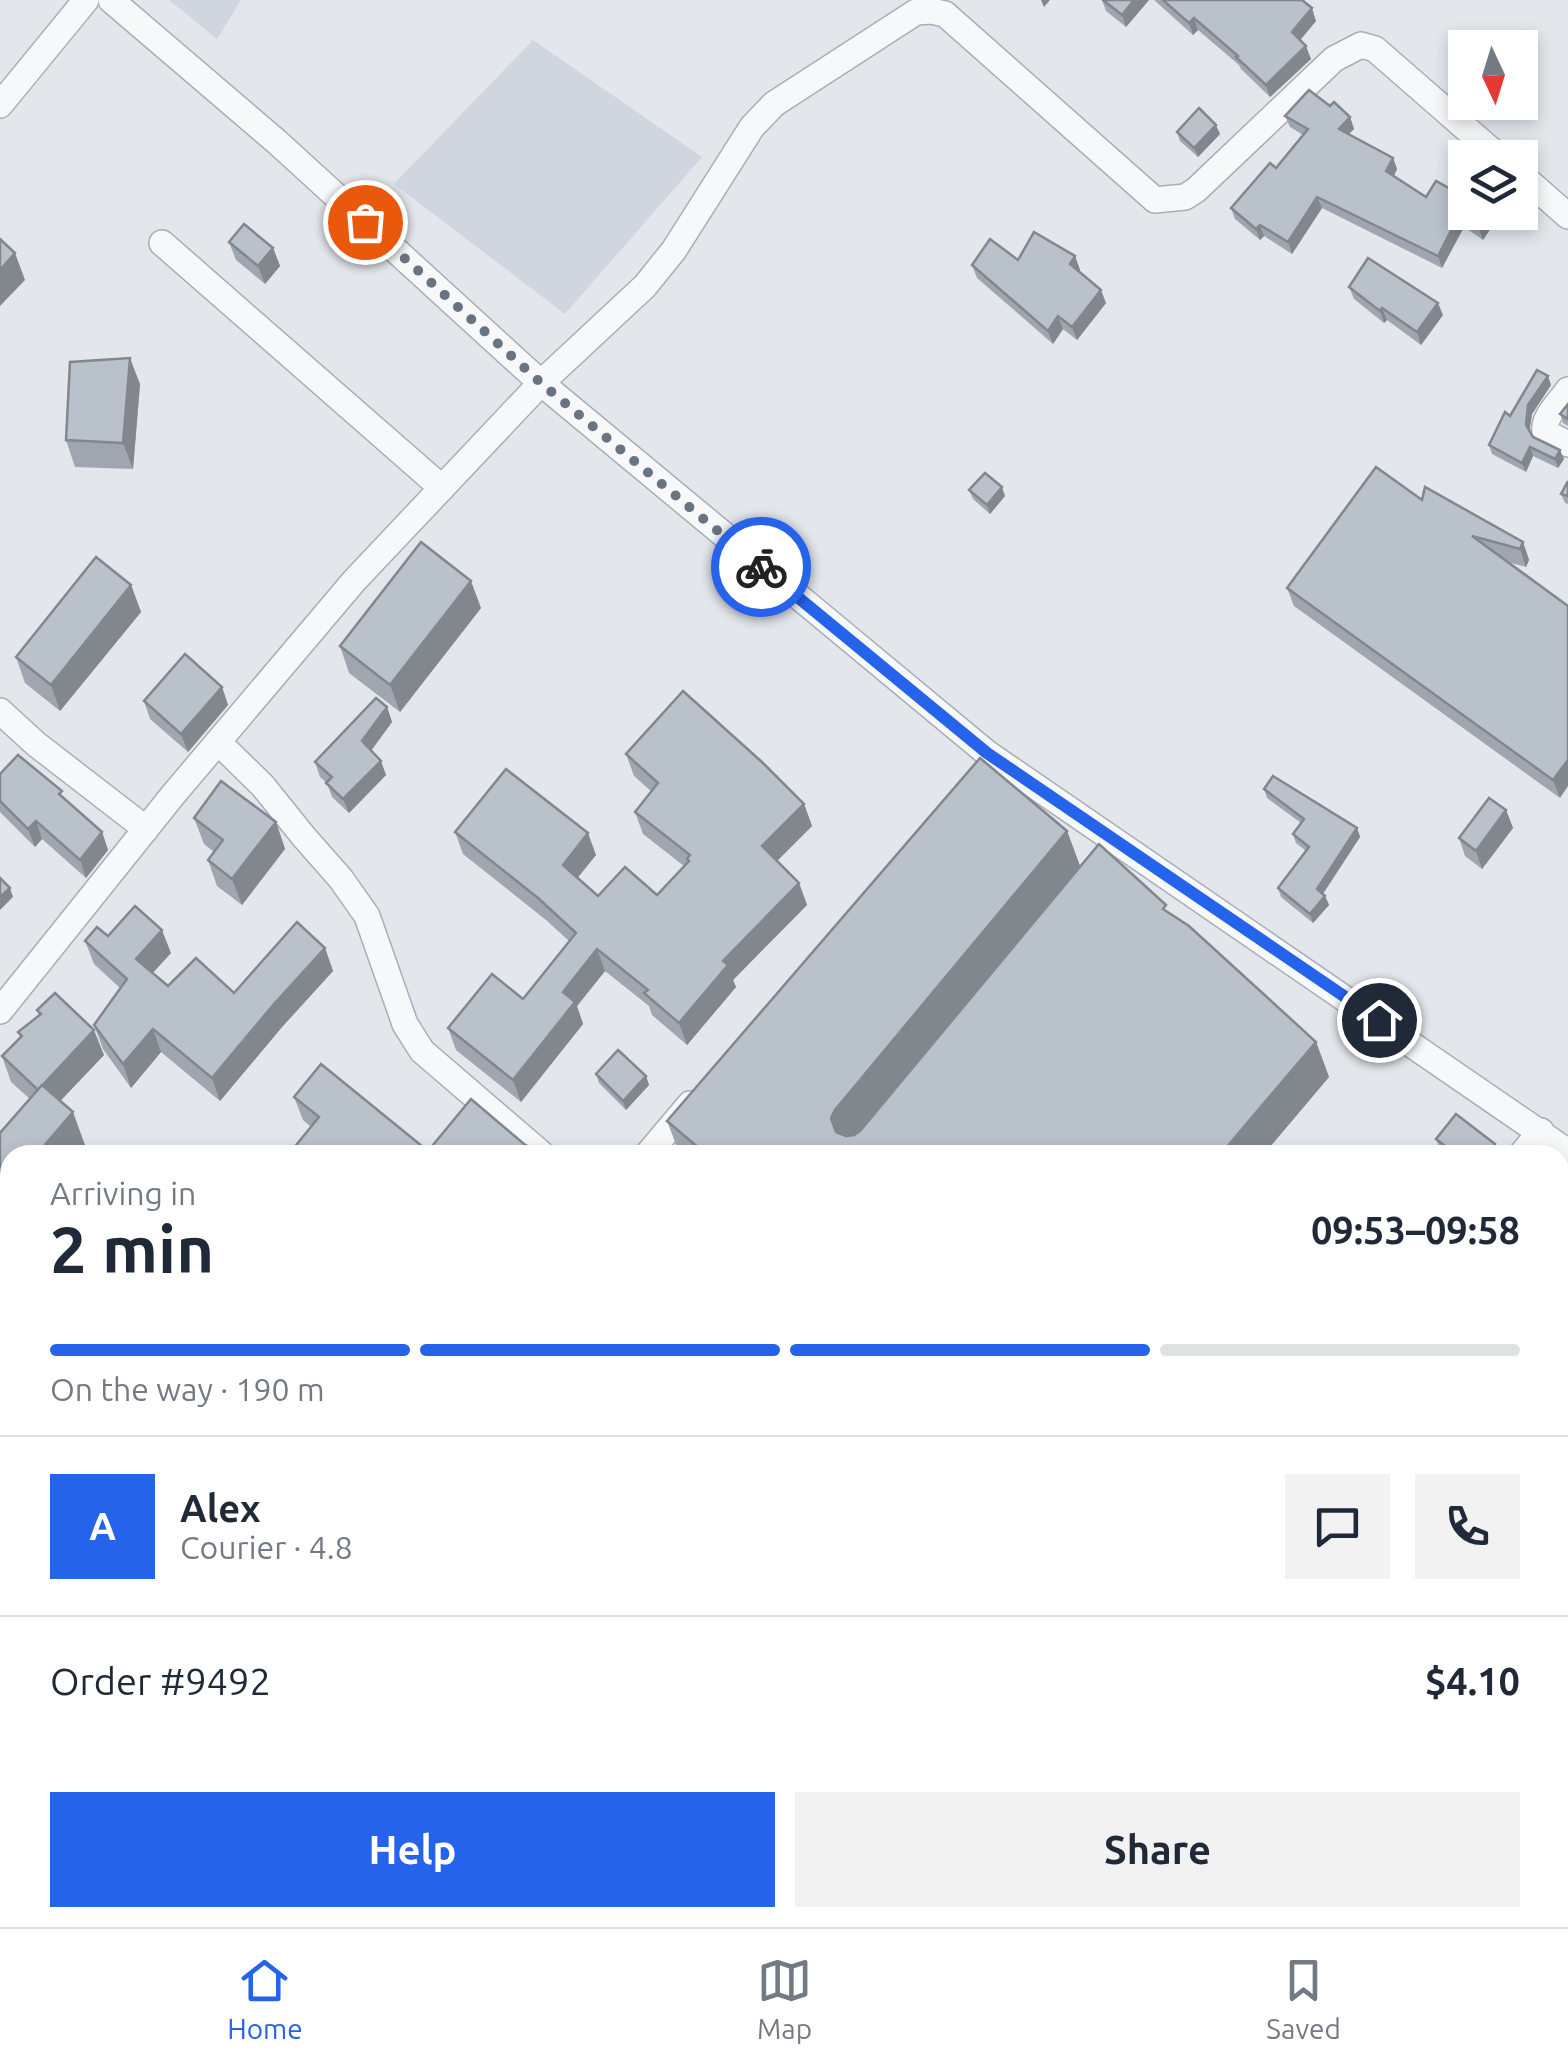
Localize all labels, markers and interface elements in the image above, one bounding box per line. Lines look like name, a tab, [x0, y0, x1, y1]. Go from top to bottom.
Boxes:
north arrow	[1448, 30, 1538, 120]
map controls	[1448, 30, 1538, 230]
button: layers	[1448, 140, 1538, 230]
pin	[323, 180, 408, 265]
icon: bag	[338, 195, 393, 250]
courier	[711, 517, 811, 617]
icon: bike	[734, 540, 789, 595]
pin	[1337, 978, 1422, 1063]
icon: home	[1352, 993, 1407, 1048]
text: Arriving in	[50, 1175, 196, 1211]
text: 09:53–09:58	[1311, 1209, 1520, 1251]
text: 2 min	[50, 1212, 214, 1285]
text: On the way · 190 m	[50, 1371, 325, 1407]
button: chat	[1285, 1474, 1390, 1579]
button: phone	[1415, 1474, 1520, 1579]
text: Alex	[180, 1487, 261, 1529]
text: A	[89, 1505, 116, 1547]
text: Courier · 4.8	[180, 1529, 353, 1565]
text: Order #9492	[50, 1660, 271, 1702]
text: $4.10	[1425, 1660, 1520, 1702]
button: Help	[50, 1792, 775, 1907]
button: Share	[795, 1792, 1520, 1907]
tab: Home	[227, 1953, 303, 2044]
tab: Map	[757, 1953, 812, 2044]
tab: Saved	[1266, 1953, 1341, 2044]

